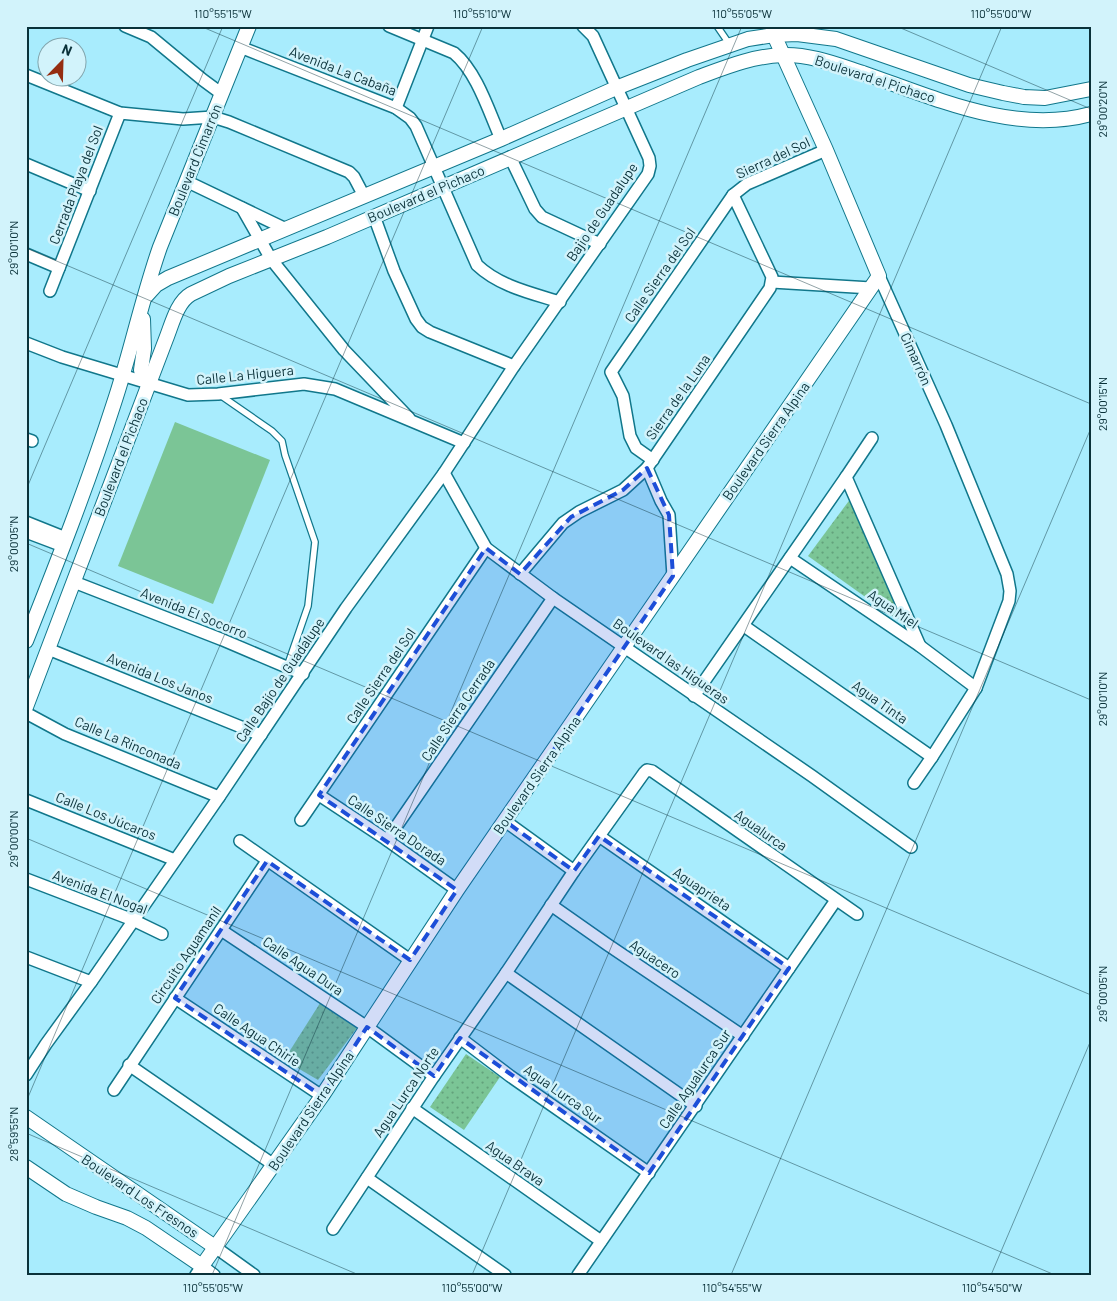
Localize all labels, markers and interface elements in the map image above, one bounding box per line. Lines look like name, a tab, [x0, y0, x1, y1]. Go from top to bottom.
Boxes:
text: 110°55'15"W	[194, 6, 252, 20]
text: 110°55'10"W	[453, 6, 512, 20]
text: 110°55'05"W	[712, 6, 773, 20]
text: 110°55'00"W	[971, 6, 1032, 20]
north arrow	[38, 38, 88, 88]
text: N	[60, 40, 75, 59]
street label: Avenida La Cabaña	[287, 42, 399, 99]
street label: Boulevard el Pichaco	[813, 51, 938, 106]
text: 29°00'20"N	[1095, 81, 1109, 137]
street label: Boulevard Cimarrón	[164, 101, 225, 218]
street label: Cerrada Playa del Sol	[45, 123, 106, 247]
street label: Sierra del Sol	[733, 133, 812, 182]
street label: Bajio de Guadalupe	[562, 159, 641, 264]
street label: Boulevard el Pichaco	[365, 161, 487, 226]
text: 29°00'10"N	[6, 221, 20, 275]
street label: Calle Sierra del Sol	[621, 224, 699, 325]
street label: Cimarrón	[897, 330, 936, 388]
street label: Sierra de la Luna	[642, 351, 713, 443]
street label: Calle La Higuera	[196, 361, 294, 388]
text: 29°00'15"N	[1095, 377, 1109, 431]
street label: Boulevard Sierra Alpina	[718, 378, 813, 503]
street label: Boulevard el Pichaco	[90, 395, 151, 519]
text: 29°00'05"N	[6, 516, 20, 572]
street label: Avenida El Socorro	[138, 583, 250, 642]
street label: Agua Miel	[865, 585, 922, 632]
street label: Calle Bajío de Guadalupe	[232, 614, 328, 745]
street label: Boulevard las Higueras	[610, 614, 733, 707]
street label: Calle Sierra del Sol	[342, 625, 419, 727]
street label: Avenida Los Janos	[105, 649, 216, 707]
street label: Calle Sierra Cerrada	[417, 655, 498, 764]
text: 29°00'10"N	[1095, 672, 1109, 726]
street label: Agua Tinta	[849, 676, 911, 727]
street label: Calle La Rinconada	[72, 712, 184, 773]
street label: Boulevard Sierra Alpina	[489, 712, 584, 837]
street label: Calle Los Júcaros	[53, 788, 159, 844]
street label: Calle Sierra Dorada	[345, 790, 450, 869]
street label: Agualurca	[732, 805, 791, 854]
text: 29°00'00"N	[6, 810, 20, 868]
street label: Aguaprieta	[670, 863, 735, 914]
street label: Avenida El Nogal	[50, 866, 150, 917]
street label: Circuito Aguamanil	[147, 903, 225, 1007]
street label: Calle Agua Dura	[260, 932, 347, 999]
street label: Aguacero	[627, 935, 684, 982]
text: 29°00'05"N	[1095, 966, 1109, 1022]
street label: Calle Agua Chirie	[211, 999, 304, 1070]
street label: Calle Agualurca Sur	[655, 1026, 734, 1132]
street label: Agua Lurca Norte	[369, 1043, 442, 1140]
street label: Boulevard Sierra Alpina	[264, 1048, 357, 1174]
street label: Agua Lurca Sur	[521, 1060, 606, 1127]
text: 28°59'55"N	[6, 1107, 20, 1161]
street label: Agua Brava	[483, 1136, 548, 1189]
street label: Boulevard Los Fresnos	[79, 1150, 202, 1241]
text: 110°55'05"W	[183, 1280, 244, 1294]
text: 110°55'00"W	[442, 1280, 503, 1294]
text: 110°54'55"W	[702, 1280, 762, 1294]
text: 110°54'50"W	[962, 1280, 1023, 1294]

